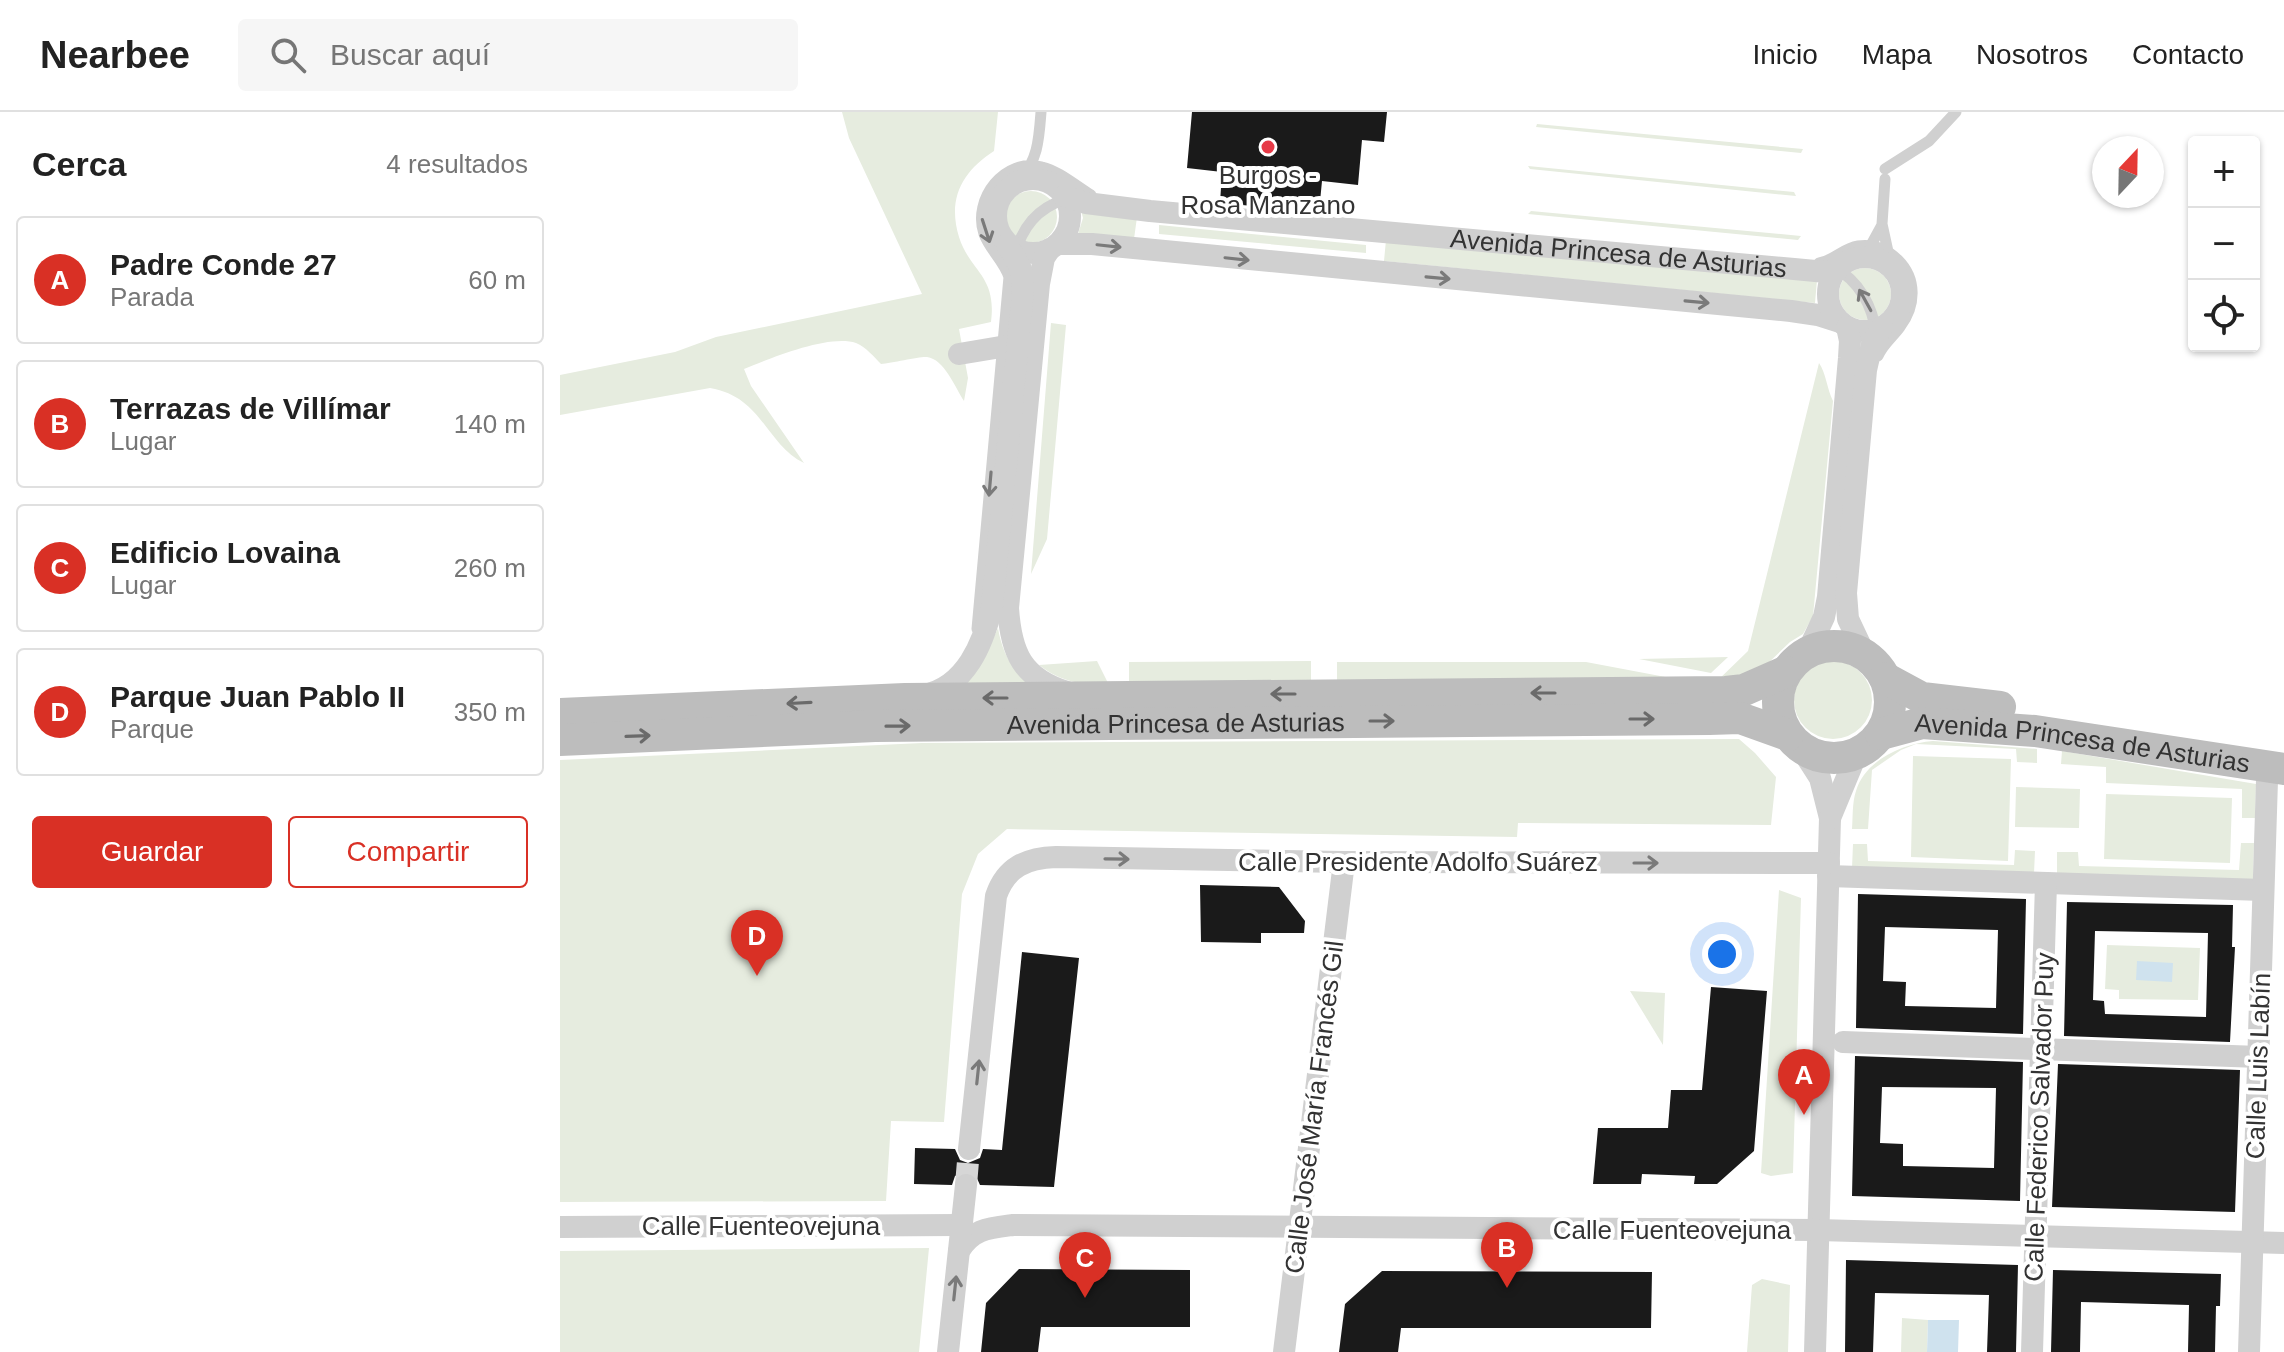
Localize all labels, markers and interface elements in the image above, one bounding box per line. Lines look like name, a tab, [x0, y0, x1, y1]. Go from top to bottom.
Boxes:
search box	[238, 19, 798, 91]
icon: search	[266, 33, 310, 77]
text: Nearbee	[40, 34, 190, 76]
text: Buscar aquí	[330, 38, 490, 71]
text: Inicio	[1752, 39, 1818, 70]
text: Mapa	[1862, 39, 1932, 70]
text: Nosotros	[1976, 39, 2088, 70]
text: Contacto	[2132, 39, 2244, 70]
north arrow	[2092, 136, 2164, 208]
map controls	[2188, 136, 2260, 352]
button: +	[2188, 136, 2260, 208]
marker: Burgos - Rosa Manzano	[1259, 138, 1277, 156]
text: Cerca	[32, 145, 127, 183]
text: 4 resultados	[386, 149, 528, 179]
place label: Burgos - Rosa Manzano	[1181, 160, 1355, 220]
button: −	[2188, 208, 2260, 280]
one-way arrow	[979, 219, 994, 244]
street label: Avenida Princesa de Asturias	[1449, 223, 1788, 283]
one-way arrow	[1095, 239, 1122, 254]
text: Padre Conde 27	[110, 248, 337, 281]
one-way arrow	[1223, 252, 1249, 267]
text: A	[51, 265, 69, 295]
text: 60 m	[468, 265, 526, 295]
one-way arrow	[1425, 271, 1451, 286]
button: locate	[2188, 280, 2260, 352]
text: Parada	[110, 282, 194, 312]
one-way arrow	[1857, 289, 1873, 312]
one-way arrow	[1683, 295, 1710, 310]
text: Terrazas de Villímar	[110, 392, 391, 425]
text: B	[51, 409, 69, 439]
text: 140 m	[454, 409, 526, 439]
text: Lugar	[110, 426, 177, 456]
one-way arrow	[983, 471, 998, 497]
text: Edificio Lovaina	[110, 536, 340, 569]
text: C	[51, 553, 69, 583]
text: 260 m	[454, 553, 526, 583]
text: Lugar	[110, 570, 177, 600]
text: Parque Juan Pablo II	[110, 680, 405, 713]
one-way arrow	[1530, 685, 1557, 701]
one-way arrow	[1270, 686, 1297, 702]
one-way arrow	[982, 690, 1009, 706]
one-way arrow	[786, 696, 813, 711]
text: D	[51, 697, 69, 727]
text: 350 m	[454, 697, 526, 727]
street label: Avenida Princesa de Asturias	[1007, 707, 1345, 740]
street label: Avenida Princesa de Asturias	[1914, 708, 2252, 779]
one-way arrow	[1628, 711, 1655, 727]
one-way arrow	[1368, 713, 1395, 729]
text: Parque	[110, 714, 194, 744]
one-way arrow	[884, 718, 911, 734]
one-way arrow	[624, 729, 651, 744]
button: Guardar	[32, 816, 272, 888]
button: Compartir	[288, 816, 528, 888]
street label: Calle Presidente Adolfo Suárez	[1238, 847, 1598, 877]
one-way arrow	[1103, 851, 1130, 866]
one-way arrow	[1632, 855, 1659, 871]
pin: D	[731, 910, 783, 976]
your location	[1702, 934, 1742, 974]
street label: Calle José María Francés Gil	[1279, 939, 1349, 1275]
street label: Calle Federico Salvador Puy	[2018, 952, 2060, 1282]
street label: Calle Luis Labín	[2240, 972, 2276, 1160]
pin: A	[1778, 1049, 1830, 1115]
one-way arrow	[970, 1059, 985, 1086]
street label: Calle Fuenteovejuna	[642, 1211, 881, 1241]
street label: Calle Fuenteovejuna	[1553, 1215, 1792, 1245]
pin: B	[1481, 1222, 1533, 1288]
pin: C	[1059, 1232, 1111, 1298]
one-way arrow	[947, 1276, 962, 1302]

